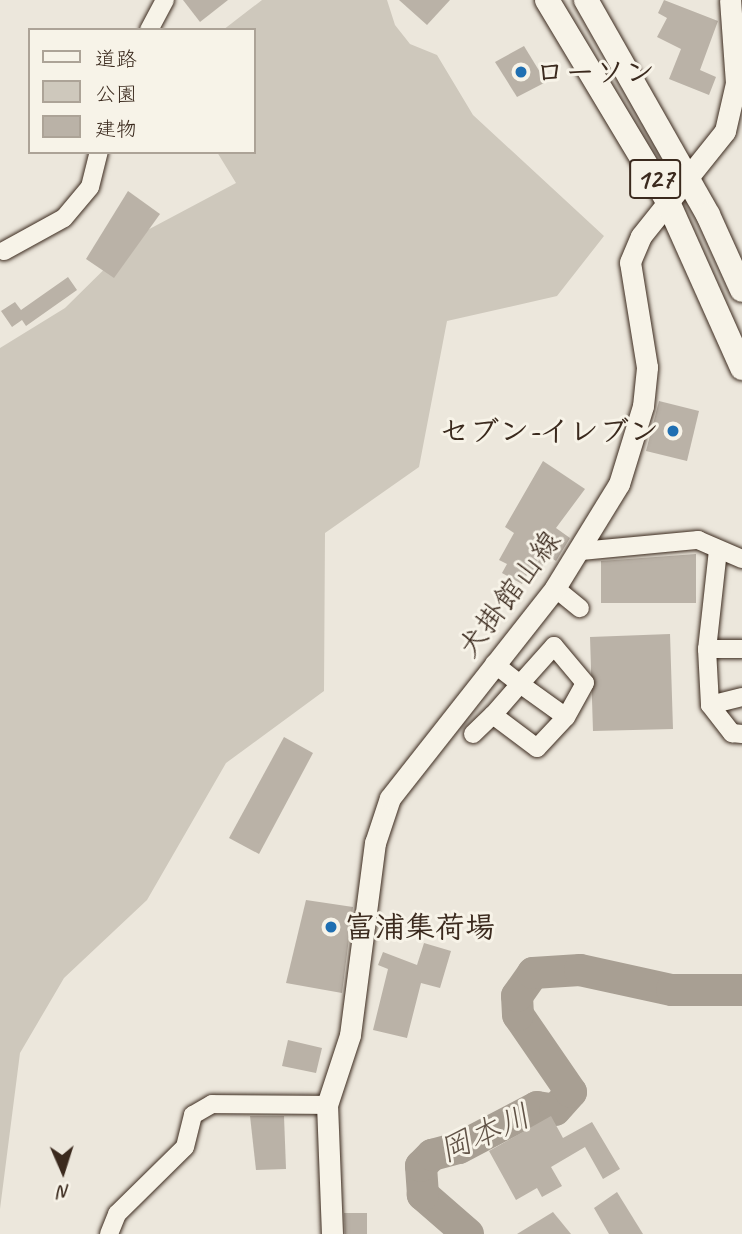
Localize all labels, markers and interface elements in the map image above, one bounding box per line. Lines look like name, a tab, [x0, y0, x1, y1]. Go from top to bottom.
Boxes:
legend	[28, 28, 256, 154]
text: 道路	[95, 46, 137, 72]
place label: ローソン	[535, 54, 655, 90]
marker: ローソン	[513, 64, 529, 80]
text: 公園	[95, 81, 137, 107]
text: 建物	[95, 116, 137, 142]
road number: 127	[629, 154, 681, 204]
place label: セブン-イレブン	[439, 413, 659, 449]
marker: セブン-イレブン	[665, 423, 681, 439]
street label: 犬掛館山線	[449, 523, 569, 665]
place label: 富浦集荷場	[345, 909, 495, 945]
marker: 富浦集荷場	[323, 919, 339, 935]
water label: 岡本川	[433, 1097, 537, 1171]
north arrow	[28, 1136, 98, 1206]
text: N	[58, 1180, 71, 1204]

